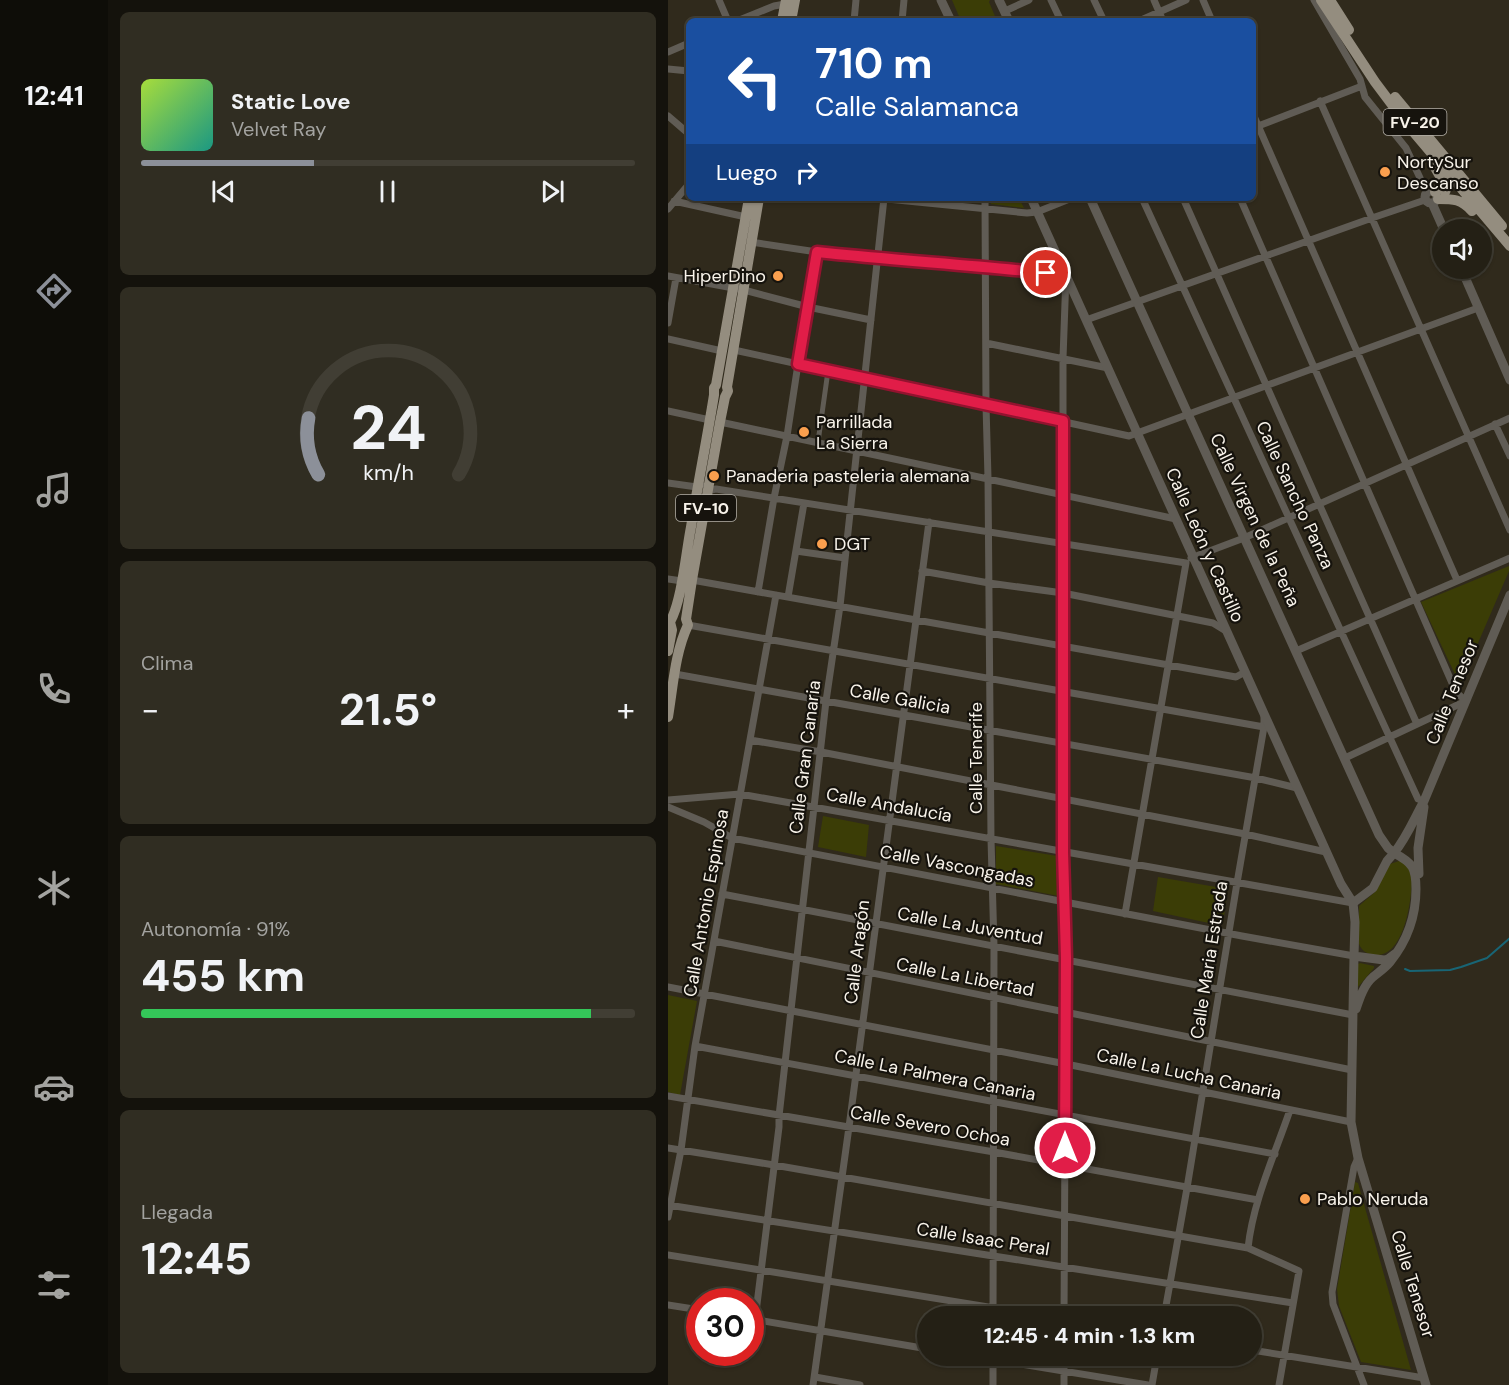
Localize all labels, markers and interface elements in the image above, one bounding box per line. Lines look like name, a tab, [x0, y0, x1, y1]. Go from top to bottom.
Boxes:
text: 710 m	[815, 36, 933, 91]
icon: left	[716, 42, 794, 120]
text: 12:41	[24, 78, 84, 113]
text: Static Love	[231, 87, 351, 116]
text: Calle Salamanca	[815, 89, 1019, 124]
road number: FV-20	[1384, 109, 1446, 135]
text: Velvet Ray	[231, 116, 326, 142]
place label: NortySur Descanso	[1397, 150, 1479, 195]
icon: right	[790, 156, 823, 189]
text: Luego	[716, 158, 778, 187]
marker: NortySur Descanso	[1378, 165, 1392, 179]
icon: previous	[207, 175, 240, 208]
icon: pause	[371, 175, 404, 208]
icon: next	[536, 175, 569, 208]
map controls	[1432, 219, 1492, 279]
button: sound	[1432, 219, 1492, 279]
pin	[1020, 247, 1071, 298]
icon: arrive	[1029, 256, 1062, 289]
place label: HiperDino	[684, 264, 766, 288]
marker: HiperDino	[771, 269, 785, 283]
icon: directions	[33, 270, 75, 312]
text: 24	[350, 387, 426, 468]
place label: Parrillada La Sierra	[816, 410, 892, 455]
street label: Calle Sancho Panza	[1250, 417, 1340, 573]
marker: Parrillada La Sierra	[797, 425, 811, 439]
street label: Calle Virgen de la Peña	[1204, 429, 1306, 611]
text: km/h	[363, 459, 413, 487]
place label: Panaderia pasteleria alemana	[726, 464, 970, 488]
street label: Calle León y Castillo	[1160, 464, 1250, 626]
icon: music	[33, 469, 75, 511]
marker: Panaderia pasteleria alemana	[707, 469, 721, 483]
road number: FV-10	[676, 495, 736, 521]
place label: DGT	[834, 532, 870, 556]
marker: DGT	[815, 537, 829, 551]
street label: Calle Tenesor	[1420, 636, 1484, 748]
text: Clima	[141, 650, 193, 676]
icon: phone	[33, 668, 75, 710]
street label: Calle Galicia	[848, 678, 952, 720]
street label: Calle Gran Canaria	[784, 679, 826, 835]
text: 21.5°	[339, 680, 437, 739]
text: −	[141, 688, 159, 731]
text: +	[617, 688, 635, 731]
street label: Calle Tenerife	[964, 702, 988, 814]
street label: Calle Andalucía	[824, 782, 954, 828]
street label: Calle Antonio Espinosa	[678, 807, 734, 999]
street label: Calle Vascongadas	[878, 839, 1036, 893]
icon: climate	[33, 867, 75, 909]
street label: Calle Maria Estrada	[1185, 879, 1233, 1041]
street label: Calle Aragón	[839, 899, 875, 1005]
street label: Calle La Juventud	[895, 901, 1045, 951]
text: Autonomía · 91%	[141, 916, 290, 942]
text: 455 km	[141, 946, 305, 1005]
street label: Calle La Libertad	[894, 952, 1036, 1002]
street label: Calle La Lucha Canaria	[1094, 1043, 1284, 1105]
street label: Calle La Palmera Canaria	[832, 1044, 1038, 1106]
icon: car	[33, 1066, 75, 1108]
street label: Calle Severo Ochoa	[848, 1100, 1012, 1152]
position arrow	[1033, 1116, 1097, 1180]
place label: Pablo Neruda	[1317, 1187, 1428, 1211]
marker: Pablo Neruda	[1298, 1192, 1312, 1206]
text: Llegada	[141, 1199, 213, 1225]
street label: Calle Isaac Peral	[915, 1217, 1051, 1261]
street label: Calle Tenesor	[1385, 1227, 1441, 1341]
text: 12:45	[141, 1229, 252, 1288]
icon: filters	[33, 1264, 75, 1306]
speed limit sign: 30	[686, 1288, 764, 1366]
text: 12:45 · 4 min · 1.3 km	[984, 1321, 1195, 1350]

